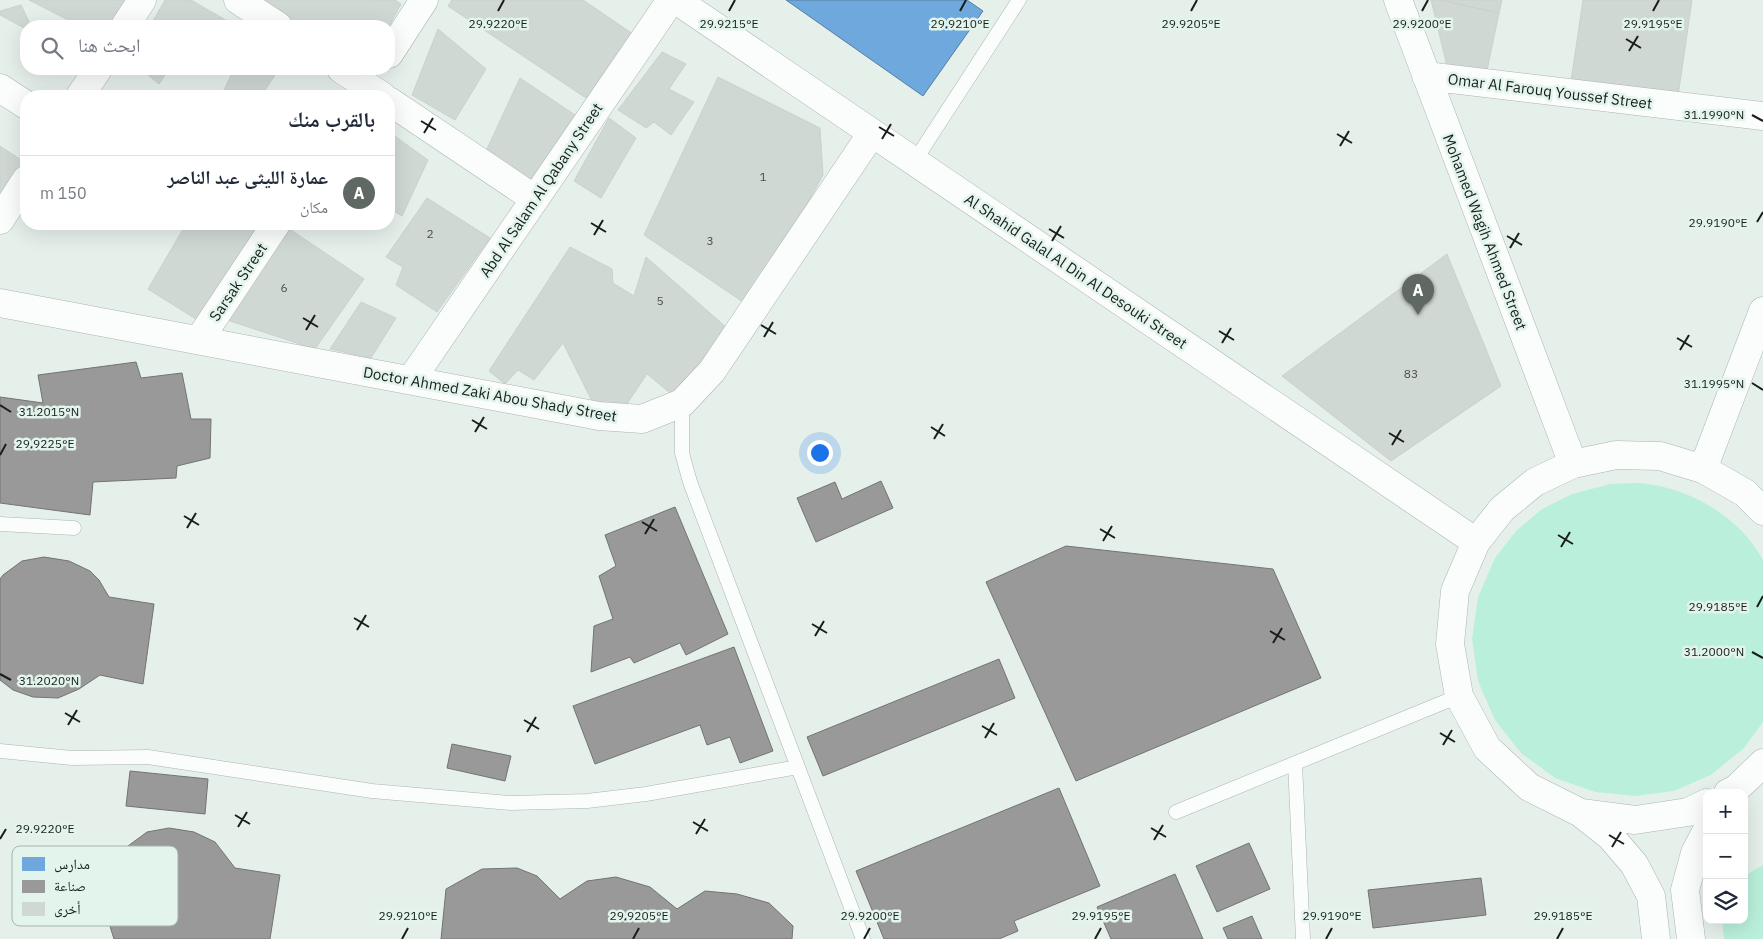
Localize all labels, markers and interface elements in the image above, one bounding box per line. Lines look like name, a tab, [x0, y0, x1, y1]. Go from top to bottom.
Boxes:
text: 29.9220°E	[468, 16, 528, 31]
text: 29.9215°E	[699, 16, 759, 31]
text: 29.9210°E	[930, 16, 990, 31]
text: 29.9205°E	[1161, 16, 1221, 31]
text: 29.9200°E	[1392, 16, 1452, 31]
text: 29.9195°E	[1623, 16, 1683, 31]
search box	[20, 20, 395, 75]
text: ابحث هنا	[78, 33, 140, 57]
icon: search	[38, 34, 66, 62]
street label: Omar Al Farouq Youssef Street	[1447, 69, 1653, 113]
street label: Abd Al Salam Al Qabany Street	[475, 99, 607, 281]
text: بالقرب منك	[288, 105, 375, 133]
text: 31.1990°N	[1684, 107, 1744, 122]
street label: Mohamed Wagih Ahmed Street	[1439, 131, 1531, 333]
text: عمارة الليثى عبد الناصر	[167, 165, 328, 189]
house number: 1	[759, 169, 767, 184]
text: 150 m	[40, 183, 87, 203]
text: A	[354, 183, 364, 203]
street label: Al Shahid Galal Al Din Al Desouki Street	[961, 189, 1191, 353]
text: مكان	[300, 197, 328, 217]
text: 29.9190°E	[1688, 215, 1748, 230]
house number: 2	[426, 226, 434, 241]
house number: 3	[706, 233, 714, 248]
street label: Sarsak Street	[205, 239, 271, 325]
pin: A	[1402, 274, 1434, 315]
house number: 6	[280, 280, 288, 295]
house number: 5	[656, 293, 664, 308]
street label: Doctor Ahmed Zaki Abou Shady Street	[362, 362, 618, 426]
house number: 83	[1404, 366, 1418, 381]
text: 31.1995°N	[1684, 376, 1744, 391]
text: 31.2015°N	[19, 404, 79, 419]
text: 29.9225°E	[15, 436, 75, 451]
your location	[807, 440, 833, 466]
text: 29.9185°E	[1688, 599, 1748, 614]
text: 31.2000°N	[1684, 644, 1744, 659]
text: 31.2020°N	[19, 673, 79, 688]
map controls	[1703, 789, 1748, 924]
button: +	[1703, 789, 1748, 834]
text: 29.9220°E	[15, 821, 75, 836]
button: −	[1703, 834, 1748, 879]
legend	[12, 846, 178, 926]
text: مدارس	[54, 855, 90, 873]
text: صناعة	[54, 877, 86, 895]
button: layers	[1703, 879, 1748, 924]
text: أخرى	[54, 900, 81, 918]
text: 29.9210°E	[378, 908, 438, 923]
text: 29.9205°E	[609, 908, 669, 923]
text: 29.9200°E	[840, 908, 900, 923]
text: 29.9195°E	[1071, 908, 1131, 923]
text: 29.9190°E	[1302, 908, 1362, 923]
text: 29.9185°E	[1533, 908, 1593, 923]

